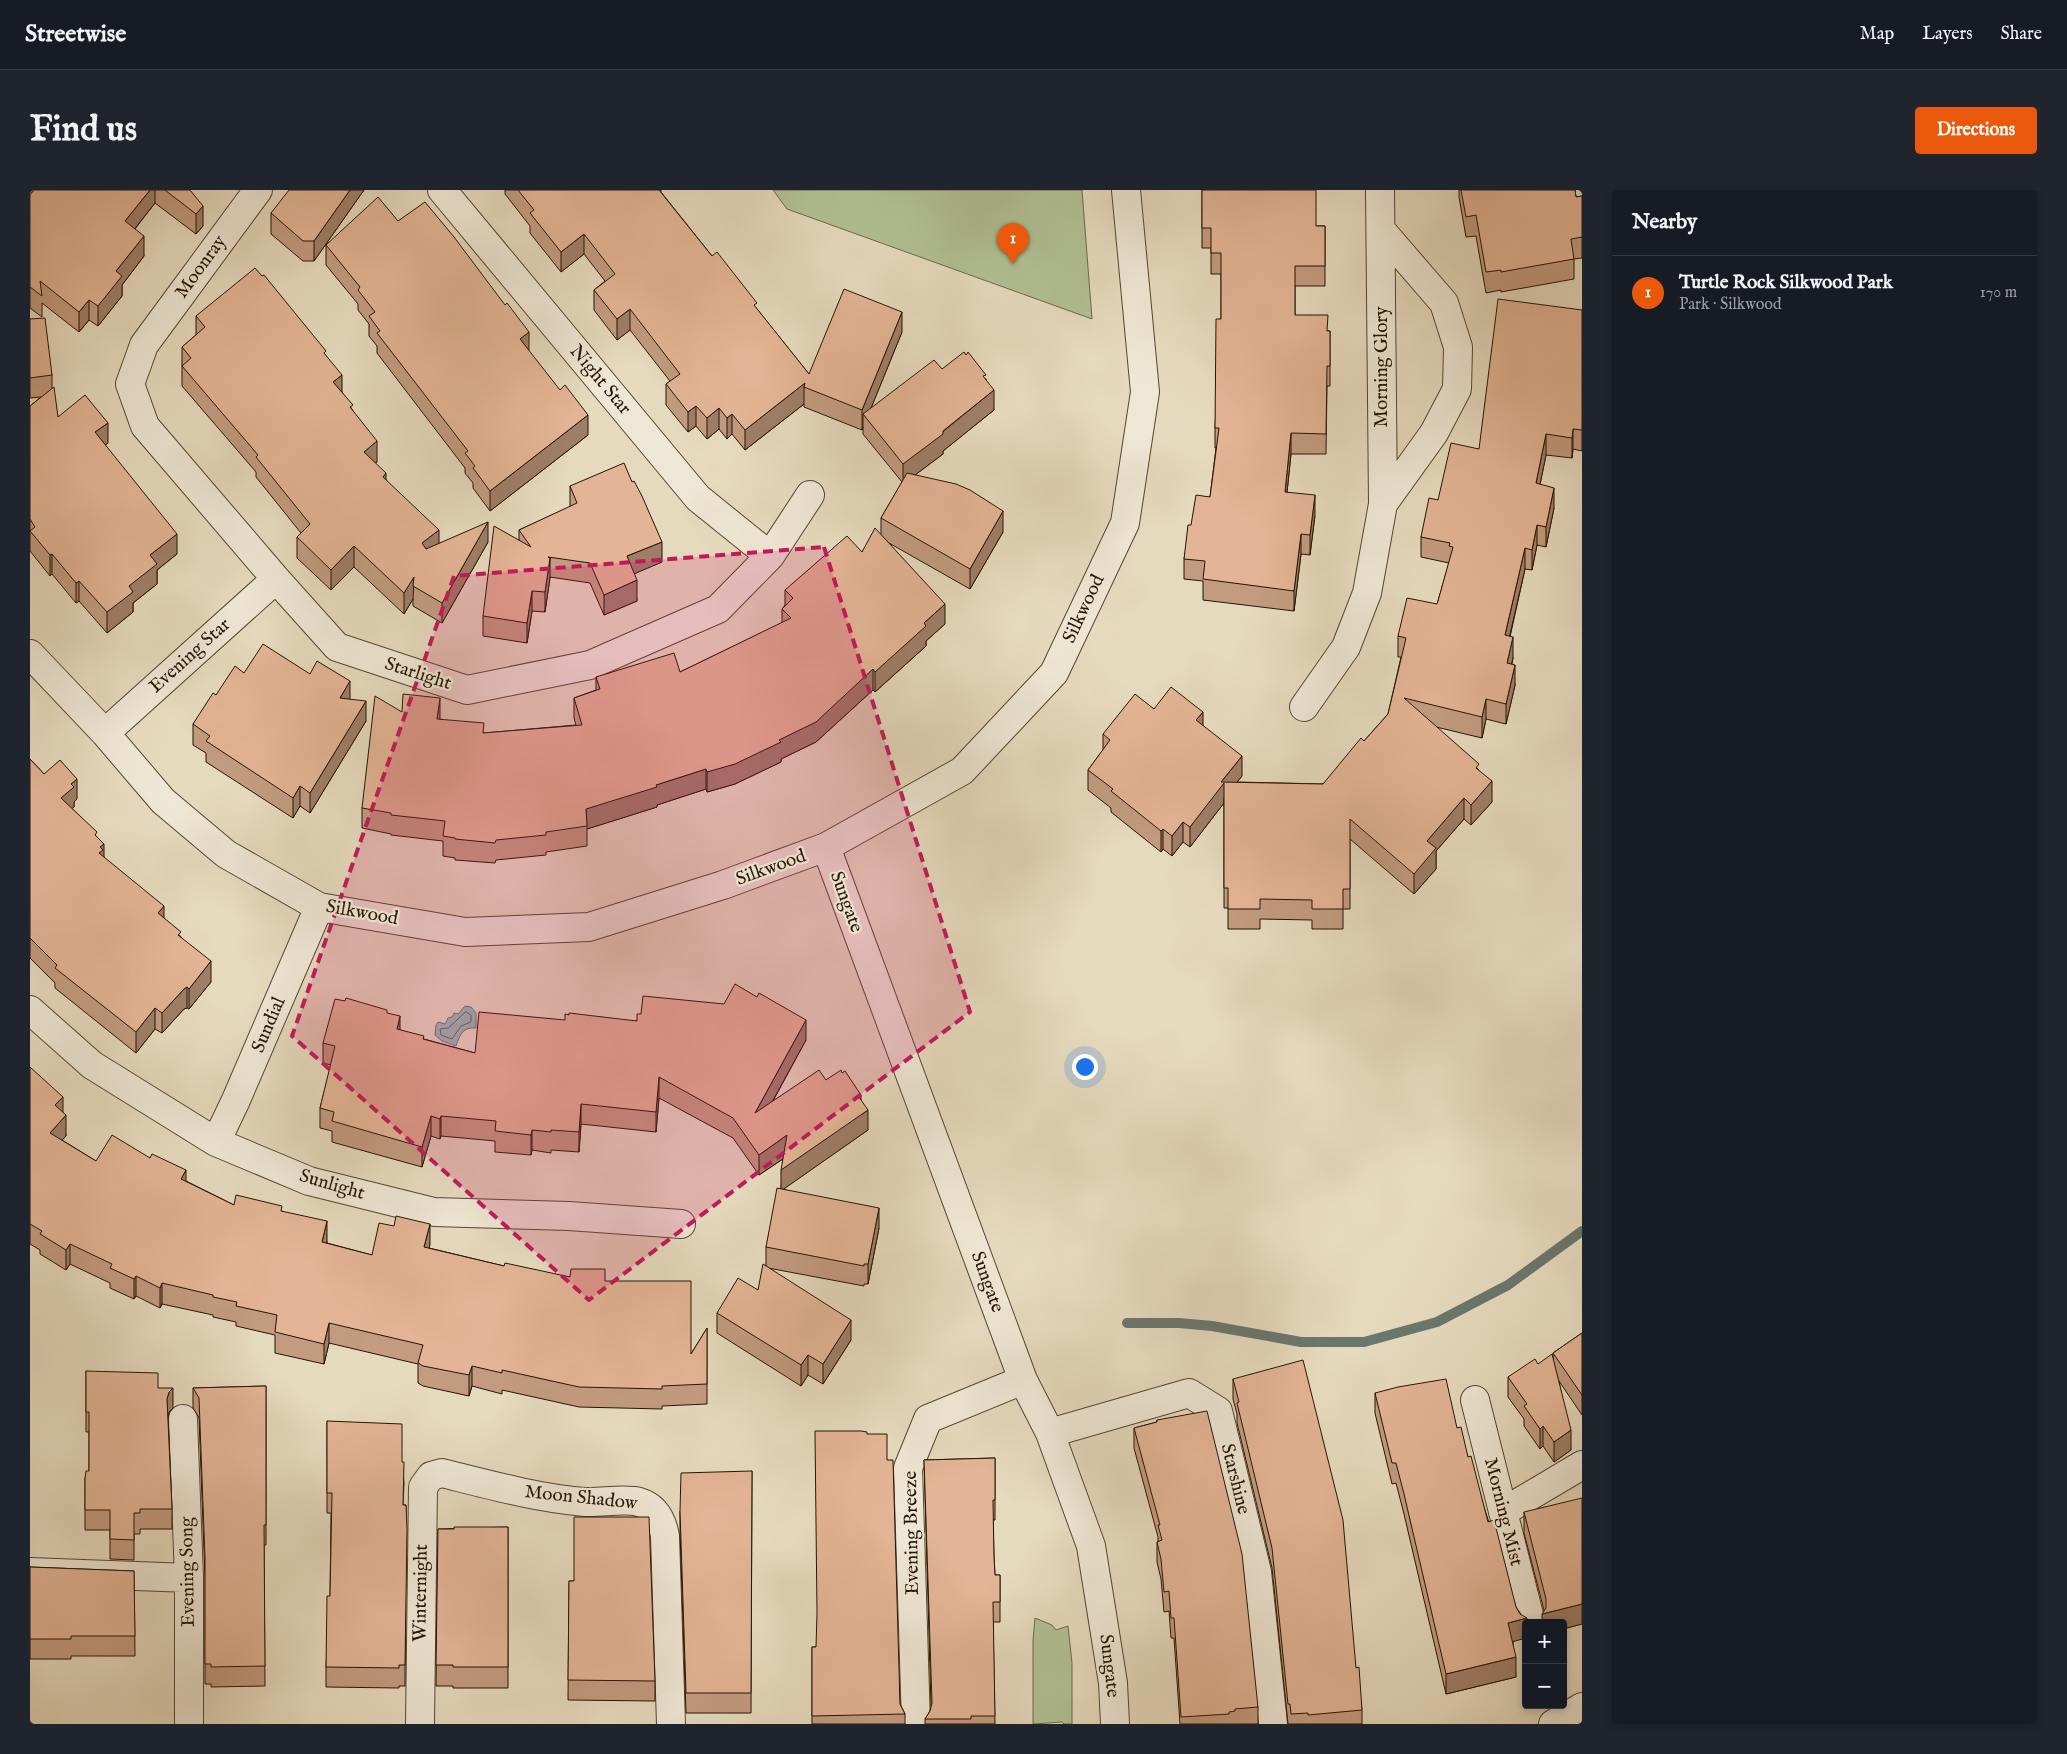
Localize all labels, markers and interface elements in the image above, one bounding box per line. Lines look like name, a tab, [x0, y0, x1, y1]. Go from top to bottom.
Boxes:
text: Streetwise	[25, 19, 126, 50]
text: Map	[1860, 23, 1894, 46]
text: Layers	[1922, 23, 1973, 46]
text: Share	[2001, 23, 2042, 46]
button: Directions	[1915, 107, 2037, 154]
text: Find us	[30, 108, 137, 153]
text: Nearby	[1632, 209, 1697, 236]
pin: 1	[997, 223, 1029, 264]
street label: Moonray	[170, 230, 232, 303]
text: Turtle Rock Silkwood Park	[1679, 271, 1893, 295]
text: 1	[1645, 283, 1651, 303]
text: 170 m	[1980, 283, 2017, 303]
text: Park · Silkwood	[1679, 295, 1781, 315]
street label: Morning Glory	[1370, 306, 1394, 428]
street label: Night Star	[564, 340, 636, 420]
street label: Silkwood	[1058, 570, 1111, 647]
street label: Evening Star	[144, 613, 236, 699]
street label: Starlight	[382, 652, 455, 696]
street label: Silkwood	[733, 844, 810, 892]
street label: Sungate	[824, 868, 868, 936]
street label: Silkwood	[324, 895, 401, 931]
street label: Sundial	[247, 993, 292, 1057]
your location	[1072, 1054, 1098, 1080]
street label: Sunlight	[297, 1164, 368, 1206]
street label: Sungate	[965, 1248, 1009, 1316]
street label: Starshine	[1215, 1441, 1255, 1517]
street label: Morning Mist	[1478, 1455, 1528, 1569]
street label: Evening Breeze	[899, 1470, 925, 1595]
street label: Moon Shadow	[524, 1480, 639, 1516]
street label: Evening Song	[175, 1516, 201, 1627]
street label: Winternight	[408, 1544, 434, 1642]
map controls	[1522, 1619, 1567, 1709]
button: +	[1522, 1619, 1567, 1664]
street label: Sungate	[1093, 1633, 1125, 1699]
button: −	[1522, 1664, 1567, 1709]

